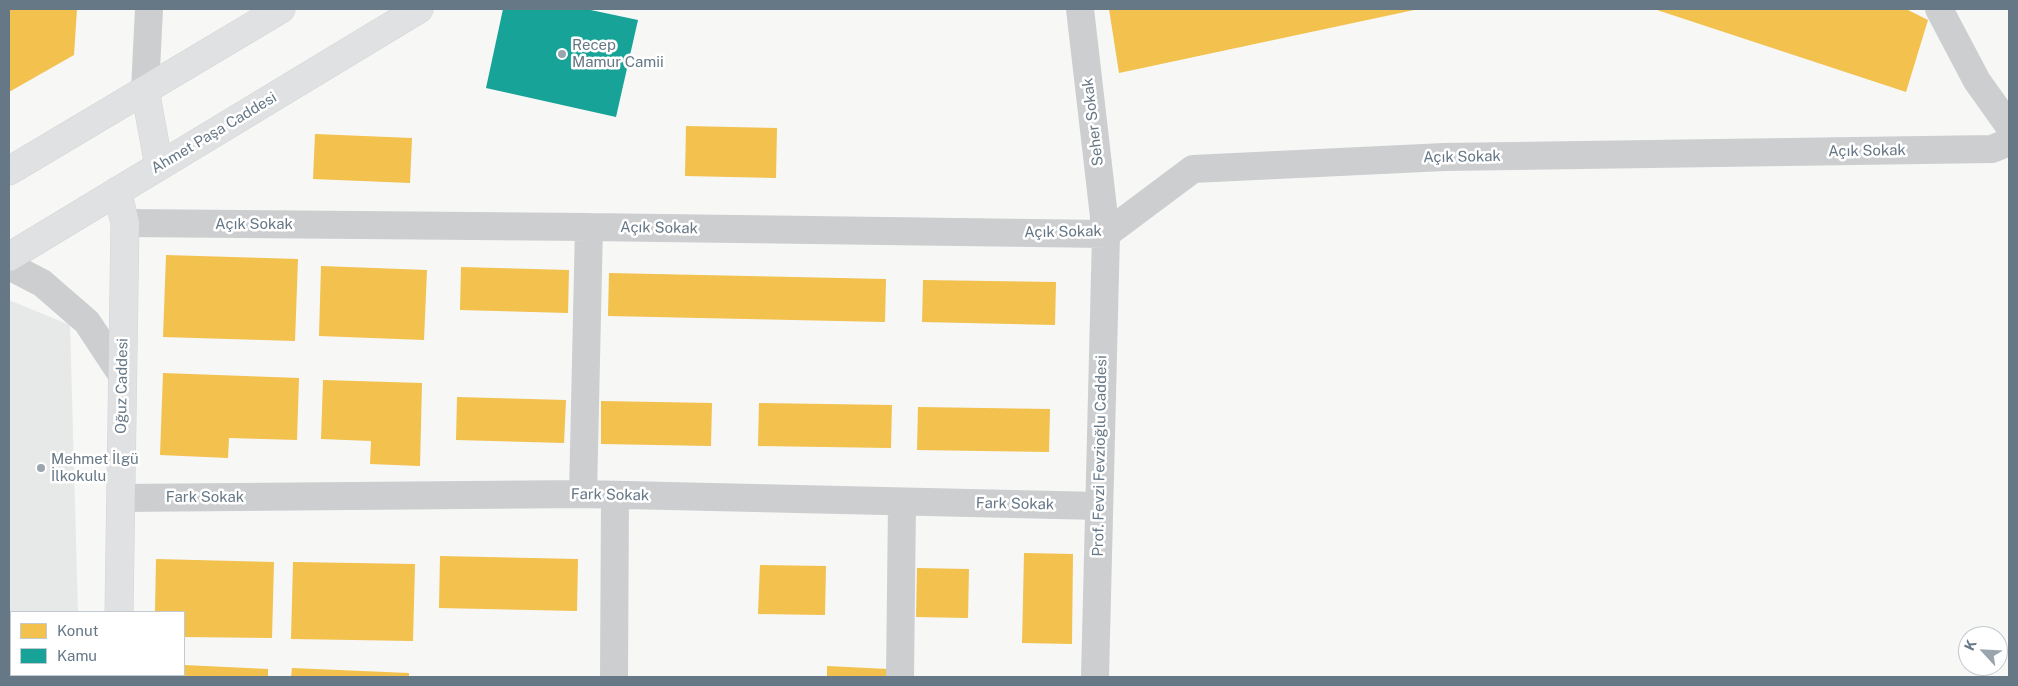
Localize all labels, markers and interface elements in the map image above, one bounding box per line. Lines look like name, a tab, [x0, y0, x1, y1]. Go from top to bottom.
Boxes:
place label: Recep Mamur Camii	[572, 36, 664, 71]
marker: Recep Mamur Camii	[556, 48, 568, 60]
street label: Seher Sokak	[1079, 77, 1107, 167]
street label: Ahmet Paşa Caddesi	[148, 88, 280, 178]
street label: Açık Sokak	[1828, 141, 1906, 161]
street label: Açık Sokak	[1423, 147, 1501, 167]
street label: Açık Sokak	[215, 215, 293, 233]
street label: Açık Sokak	[620, 218, 698, 238]
street label: Açık Sokak	[1024, 222, 1102, 242]
street label: Oğuz Caddesi	[112, 338, 132, 434]
street label: Prof. Fevzi Fevzioğlu Caddesi	[1089, 355, 1111, 557]
place label: Mehmet İlgü İlkokulu	[51, 450, 139, 485]
marker: Mehmet İlgü İlkokulu	[35, 462, 47, 474]
street label: Fark Sokak	[571, 485, 649, 505]
street label: Fark Sokak	[166, 488, 244, 506]
street label: Fark Sokak	[976, 494, 1054, 514]
legend	[10, 611, 185, 676]
text: Konut	[57, 622, 98, 639]
north arrow	[1958, 626, 2008, 676]
text: K	[1961, 637, 1980, 653]
text: Kamu	[57, 647, 97, 664]

